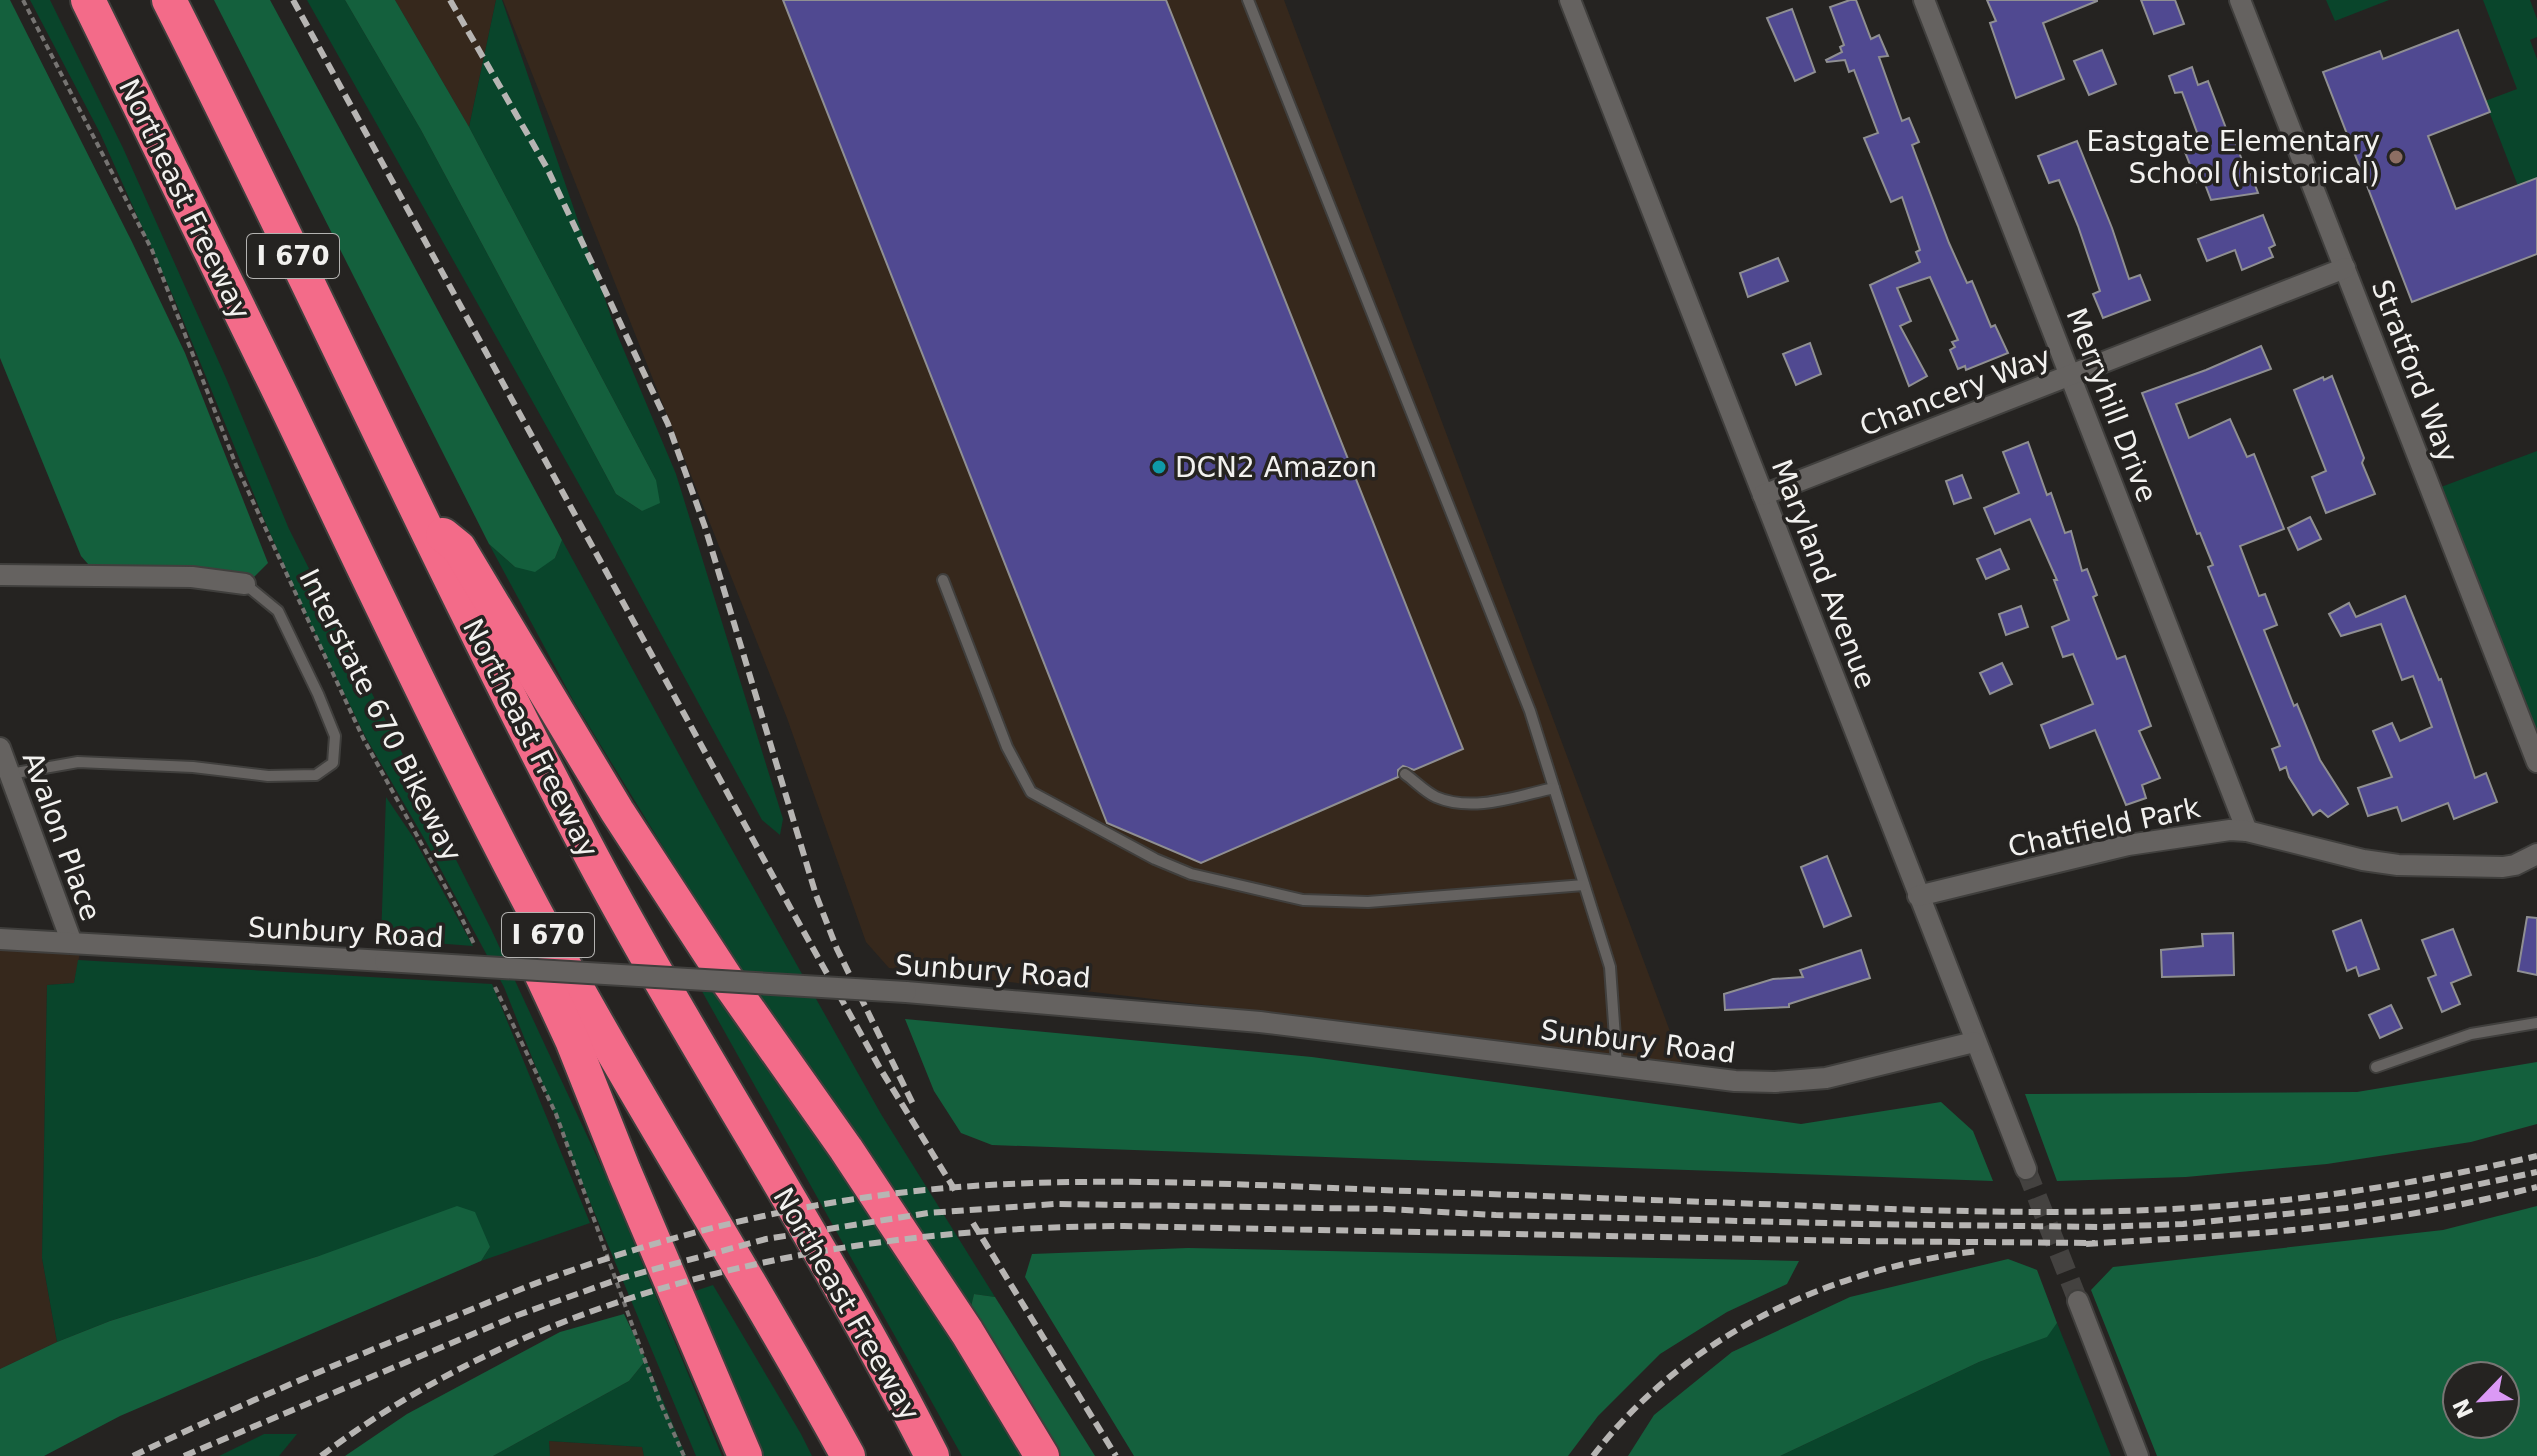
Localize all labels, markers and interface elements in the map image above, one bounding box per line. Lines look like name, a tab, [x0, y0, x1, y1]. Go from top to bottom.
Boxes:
street label: Northeast Freeway	[112, 74, 257, 325]
place label: Eastgate Elementary School (historical)	[2086, 125, 2380, 190]
marker: Eastgate Elementary School (historical)	[2387, 148, 2405, 166]
road number: I 670	[247, 234, 339, 278]
street label: Stratford Way	[2365, 275, 2464, 467]
street label: Merryhill Drive	[2059, 304, 2164, 507]
street label: Chancery Way	[1855, 340, 2055, 443]
place label: DCN2 Amazon	[1175, 451, 1377, 484]
street label: Maryland Avenue	[1765, 455, 1882, 693]
marker: DCN2 Amazon	[1150, 458, 1168, 476]
street label: Interstate 670 Bikeway	[292, 563, 469, 867]
street label: Northeast Freeway	[456, 613, 605, 863]
street label: Avalon Place	[16, 747, 107, 925]
street label: Chatfield Park	[2005, 791, 2204, 864]
street label: Sunbury Road	[247, 911, 445, 954]
road number: I 670	[502, 913, 594, 957]
street label: Sunbury Road	[894, 948, 1092, 995]
street label: Sunbury Road	[1539, 1013, 1737, 1070]
street label: Northeast Freeway	[766, 1182, 927, 1426]
north arrow	[2441, 1360, 2521, 1440]
text: N	[2448, 1395, 2479, 1422]

